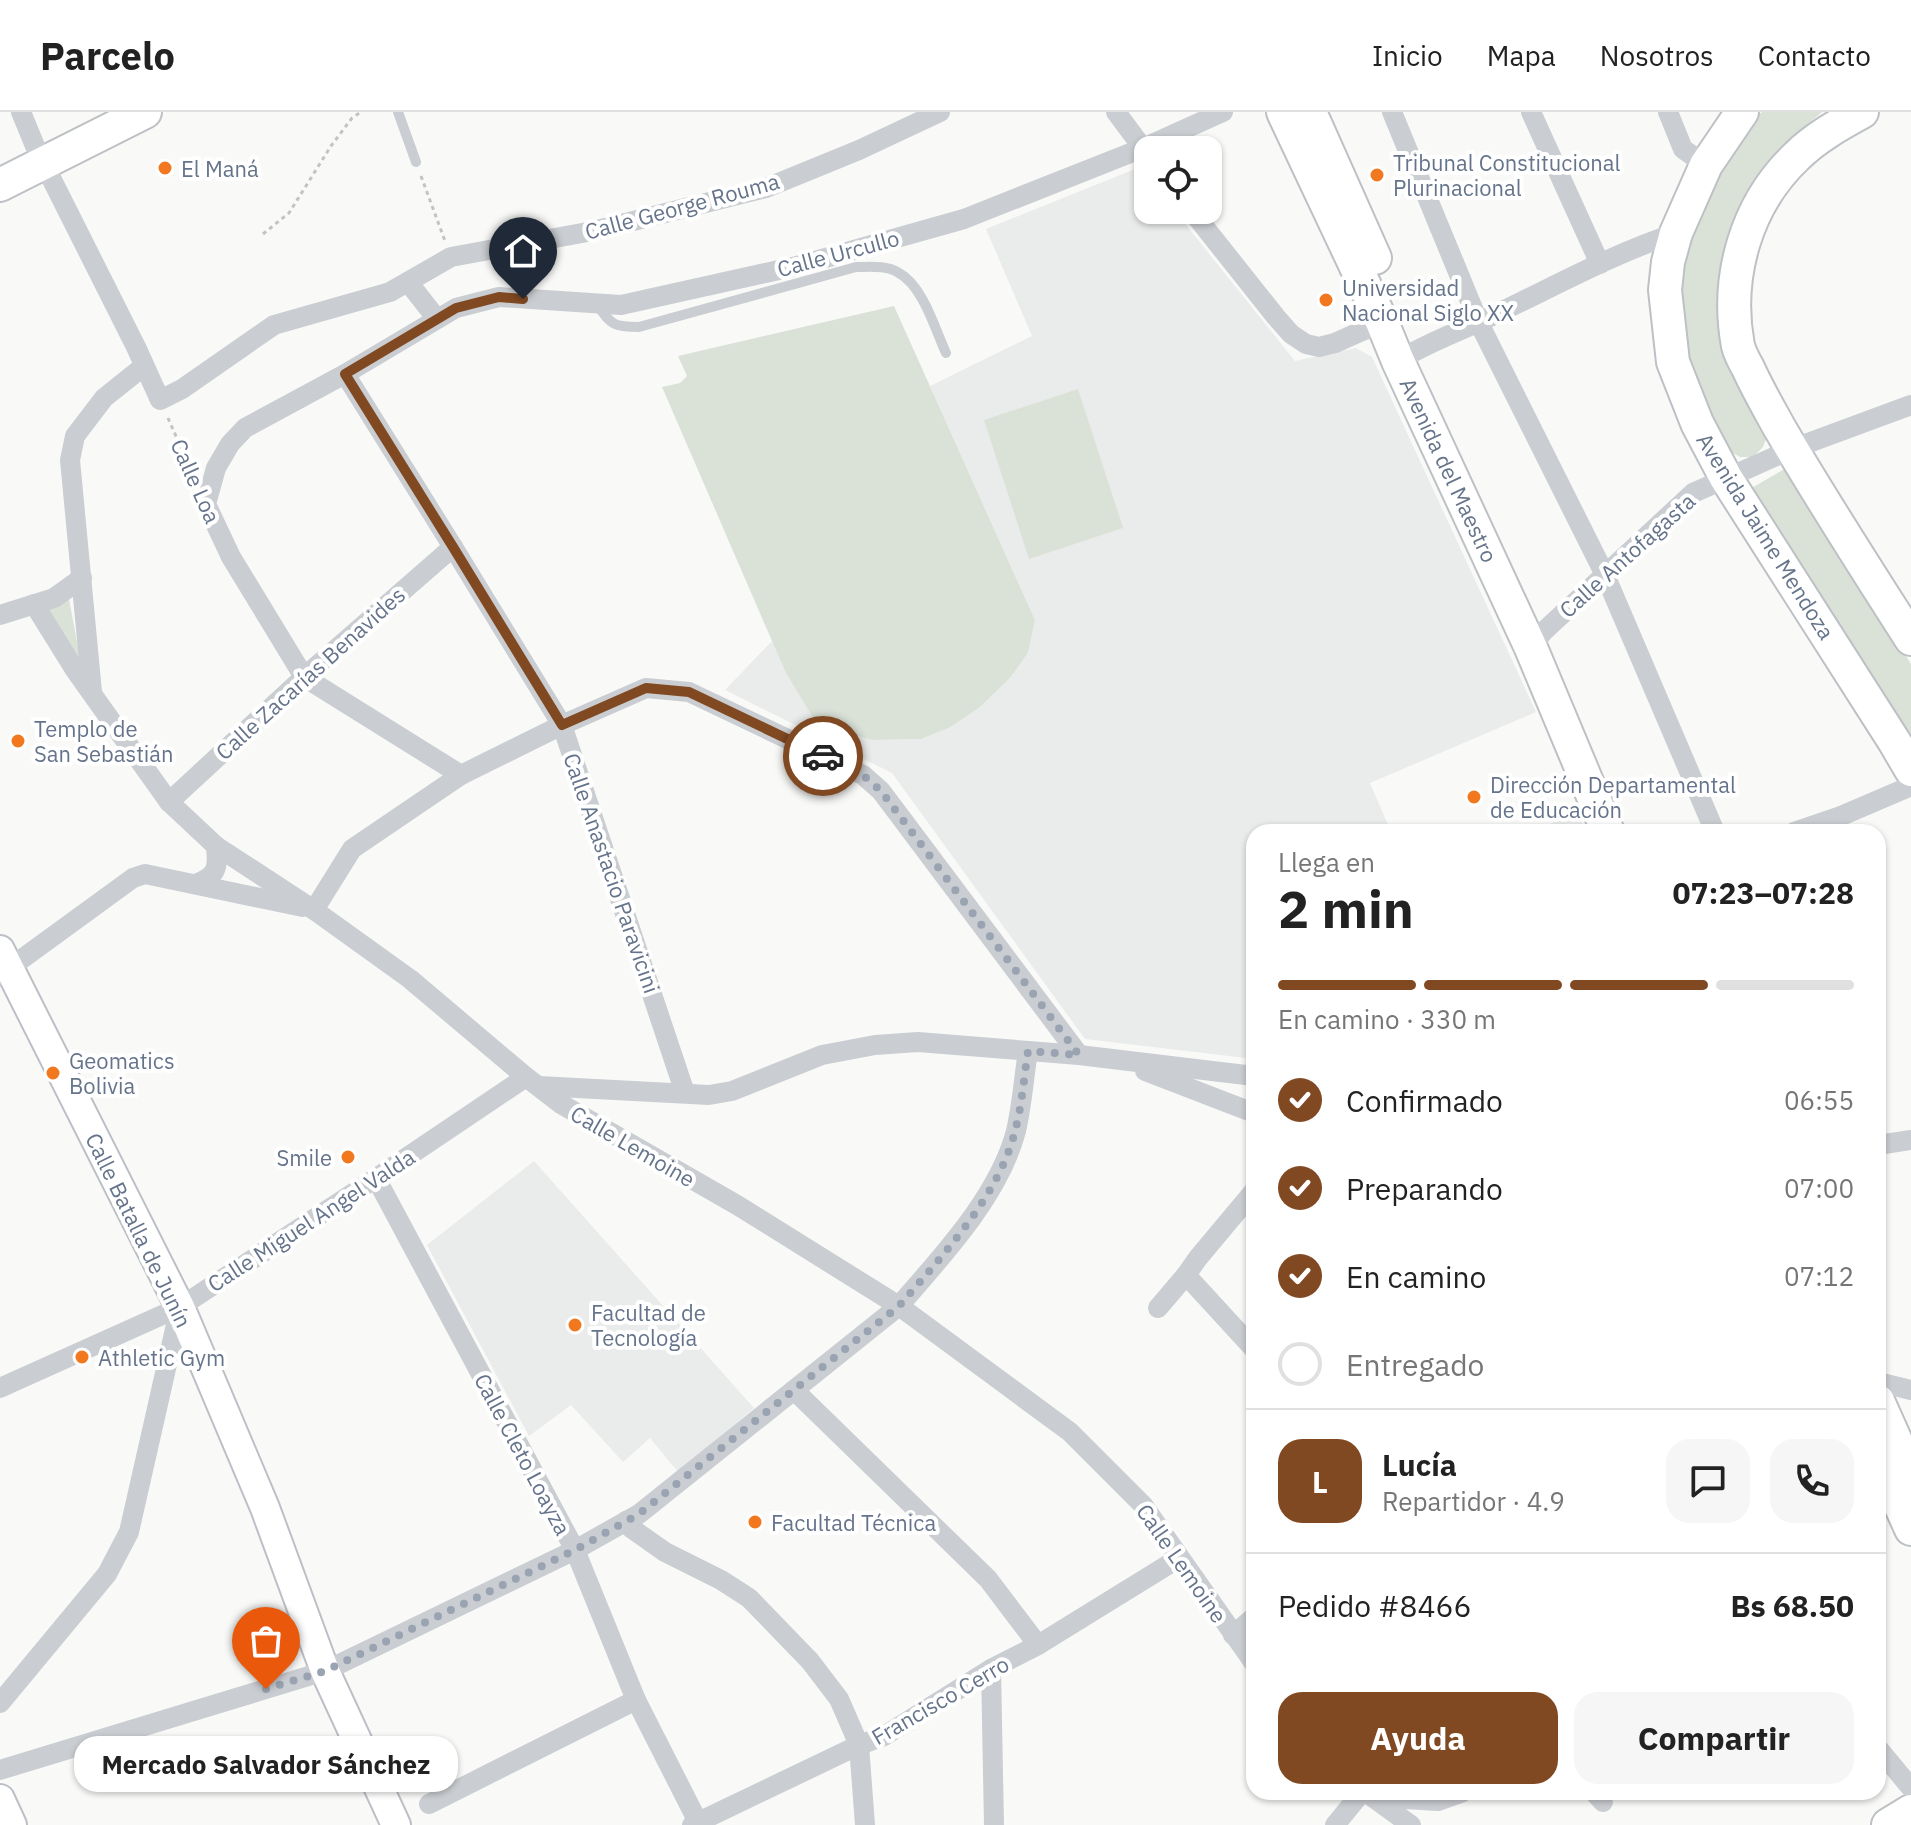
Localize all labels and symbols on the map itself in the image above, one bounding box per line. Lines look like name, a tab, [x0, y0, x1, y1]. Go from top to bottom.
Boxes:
place label: Tribunal Constitucional Plurinacional	[1393, 148, 1620, 202]
place label: El Maná	[181, 154, 259, 183]
marker: El Maná	[156, 159, 174, 177]
street label: Calle George Rouma	[582, 166, 783, 246]
marker: Tribunal Constitucional Plurinacional	[1368, 166, 1386, 184]
pin	[489, 217, 557, 299]
street label: Calle Urcullo	[774, 223, 902, 283]
place label: Universidad Nacional Siglo XX	[1342, 273, 1514, 327]
marker: Universidad Nacional Siglo XX	[1317, 291, 1335, 309]
street label: Avenida del Maestro	[1394, 373, 1504, 567]
street label: Avenida Jaime Mendoza	[1691, 427, 1842, 645]
street label: Calle Loa	[165, 434, 228, 528]
street label: Calle Antofagasta	[1553, 486, 1701, 624]
street label: Calle Zacarías Benavides	[209, 580, 411, 766]
place label: Templo de San Sebastián	[34, 714, 174, 768]
courier	[783, 716, 863, 796]
marker: Templo de San Sebastián	[9, 732, 27, 750]
street label: Calle Anastacio Paravicini	[557, 749, 667, 997]
place label: Dirección Departamental de Educación	[1490, 770, 1736, 824]
marker: Dirección Departamental de Educación	[1465, 788, 1483, 806]
place label: Geomatics Bolivia	[69, 1046, 175, 1100]
marker: Geomatics Bolivia	[44, 1064, 62, 1082]
street label: Calle Lemoine	[566, 1099, 700, 1193]
street label: Calle Batalla de Junín	[79, 1128, 199, 1332]
street label: Calle Miguel Angel Valda	[202, 1142, 420, 1298]
place label: Smile	[276, 1143, 332, 1172]
marker: Smile	[339, 1148, 357, 1166]
place label: Facultad de Tecnología	[591, 1298, 706, 1352]
marker: Facultad de Tecnología	[566, 1316, 584, 1334]
place label: Athletic Gym	[98, 1343, 225, 1372]
marker: Athletic Gym	[73, 1348, 91, 1366]
street label: Calle Cleto Loayza	[468, 1368, 578, 1540]
street label: Calle Lemoine	[1130, 1498, 1234, 1628]
place label: Facultad Técnica	[771, 1508, 936, 1537]
marker: Facultad Técnica	[746, 1513, 764, 1531]
pin	[232, 1607, 300, 1689]
street label: Francisco Cerro	[866, 1649, 1014, 1751]
callout: Mercado Salvador Sánchez	[74, 1737, 458, 1793]

